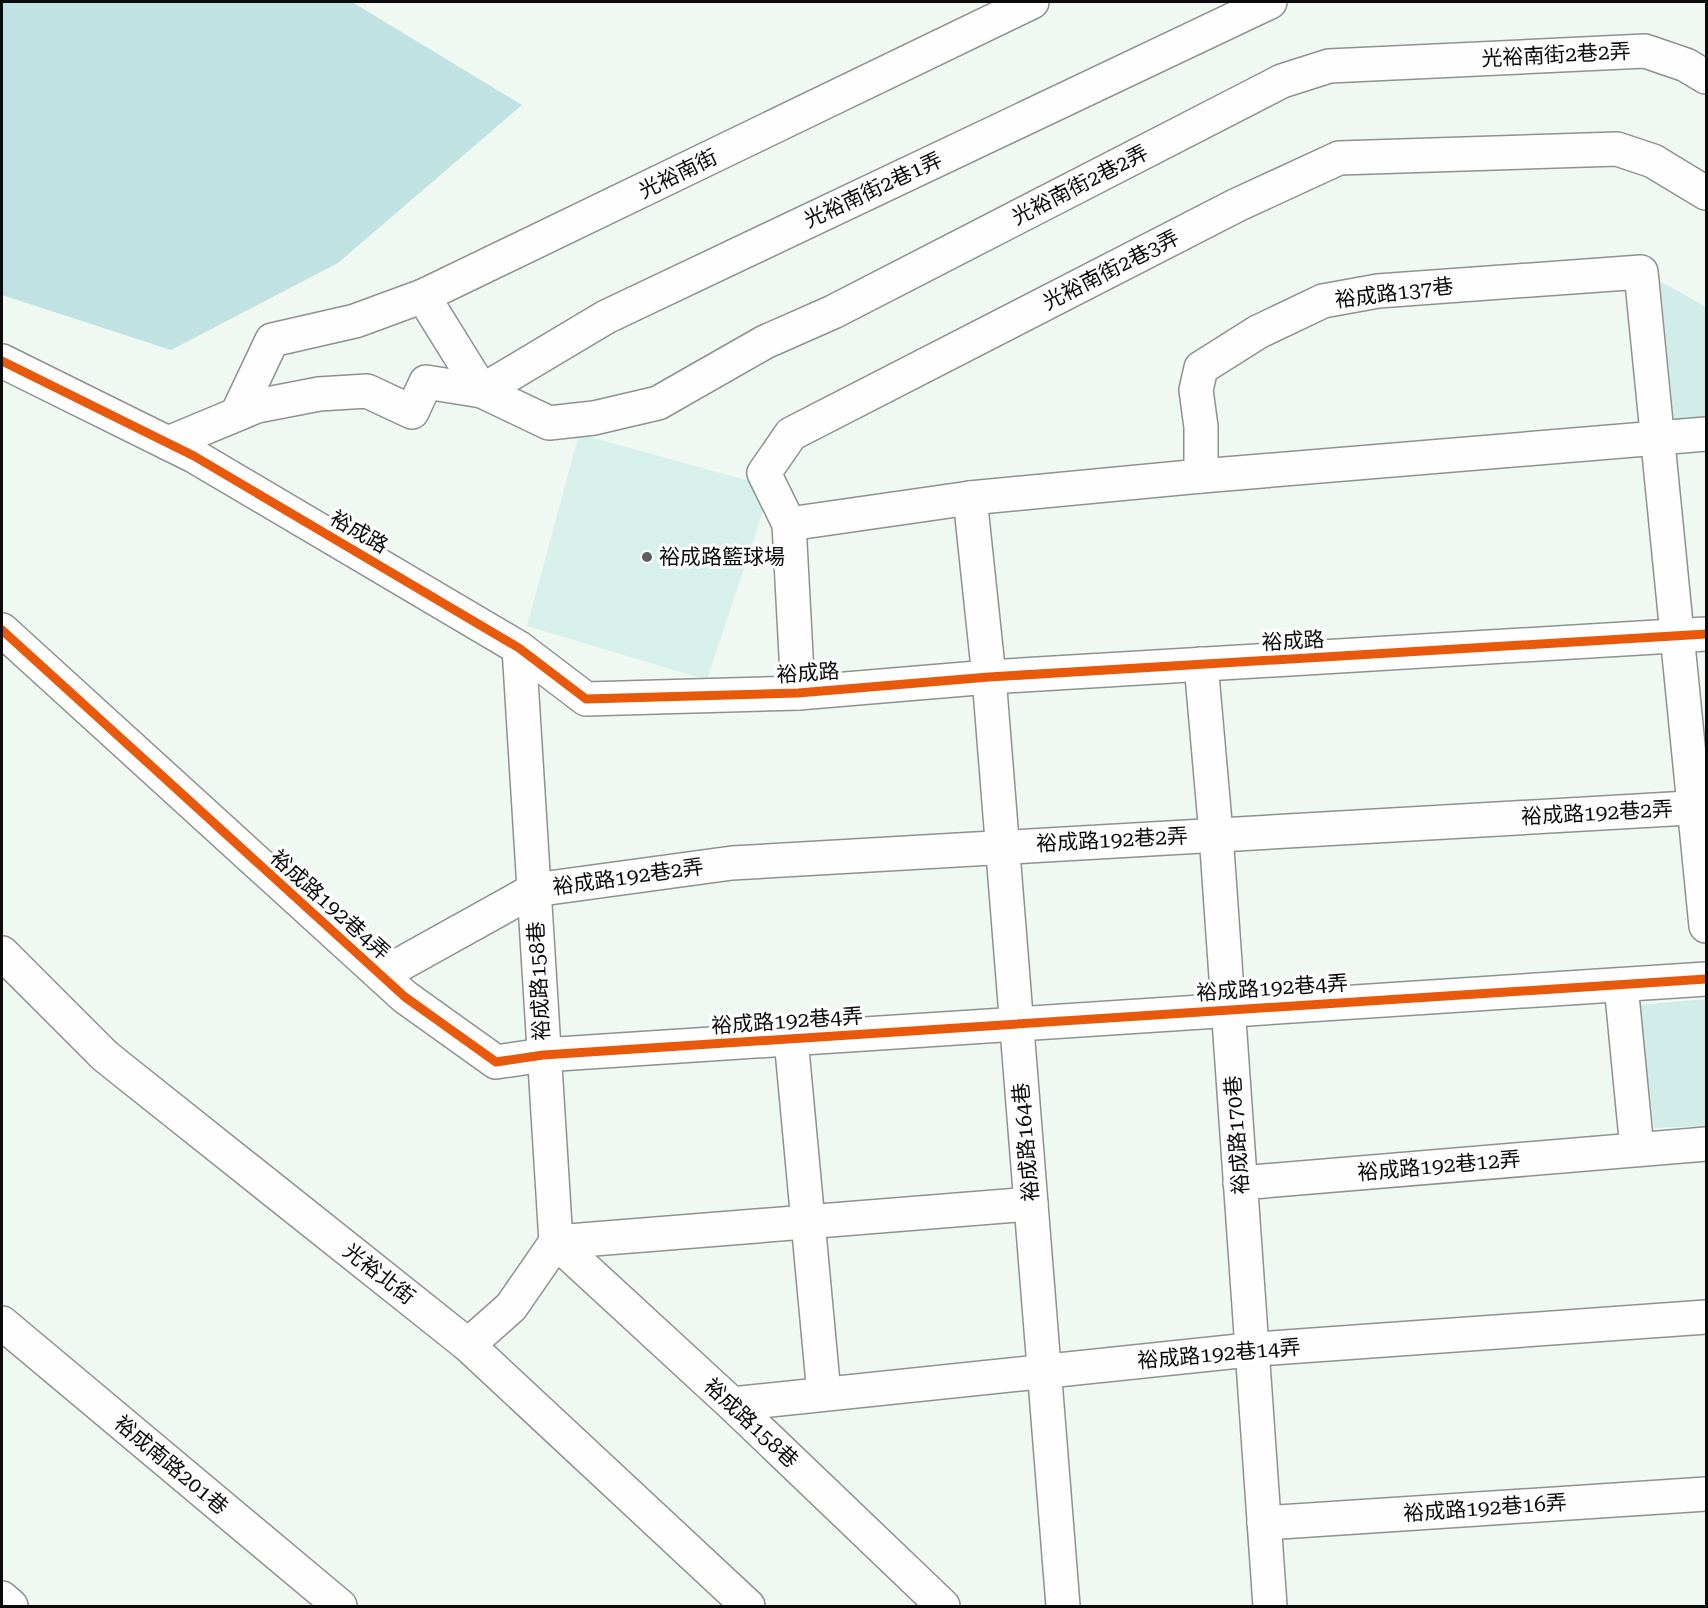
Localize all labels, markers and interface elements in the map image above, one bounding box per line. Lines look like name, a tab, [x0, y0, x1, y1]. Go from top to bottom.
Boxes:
street label: 光裕南街2巷2弄	[1481, 39, 1631, 71]
street label: 光裕南街2巷2弄	[1008, 140, 1152, 230]
street label: 光裕南街	[635, 145, 721, 203]
street label: 光裕南街2巷1弄	[800, 148, 946, 232]
street label: 光裕南街2巷3弄	[1039, 225, 1183, 315]
street label: 裕成路137巷	[1333, 274, 1455, 312]
street label: 裕成路	[326, 506, 392, 558]
place label: 裕成路籃球場	[659, 545, 785, 569]
marker: 裕成路籃球場	[640, 550, 654, 564]
street label: 裕成路	[1261, 627, 1325, 655]
street label: 裕成路	[776, 659, 840, 687]
street label: 裕成路192巷2弄	[1520, 797, 1674, 829]
street label: 裕成路192巷2弄	[1035, 824, 1189, 856]
street label: 裕成路192巷4弄	[265, 845, 395, 965]
street label: 裕成路192巷2弄	[551, 855, 705, 899]
street label: 裕成路158巷	[524, 921, 554, 1041]
street label: 裕成路192巷4弄	[1195, 971, 1349, 1005]
street label: 裕成路192巷4弄	[710, 1004, 864, 1038]
street label: 裕成路170巷	[1221, 1075, 1253, 1195]
street label: 裕成路164巷	[1009, 1082, 1043, 1202]
street label: 裕成路192巷12弄	[1356, 1147, 1522, 1185]
street label: 光裕北街	[339, 1239, 419, 1309]
street label: 裕成路192巷14弄	[1136, 1335, 1302, 1373]
street label: 裕成路158巷	[699, 1374, 803, 1472]
street label: 裕成南路201巷	[110, 1411, 232, 1519]
street label: 裕成路192巷16弄	[1402, 1490, 1568, 1526]

